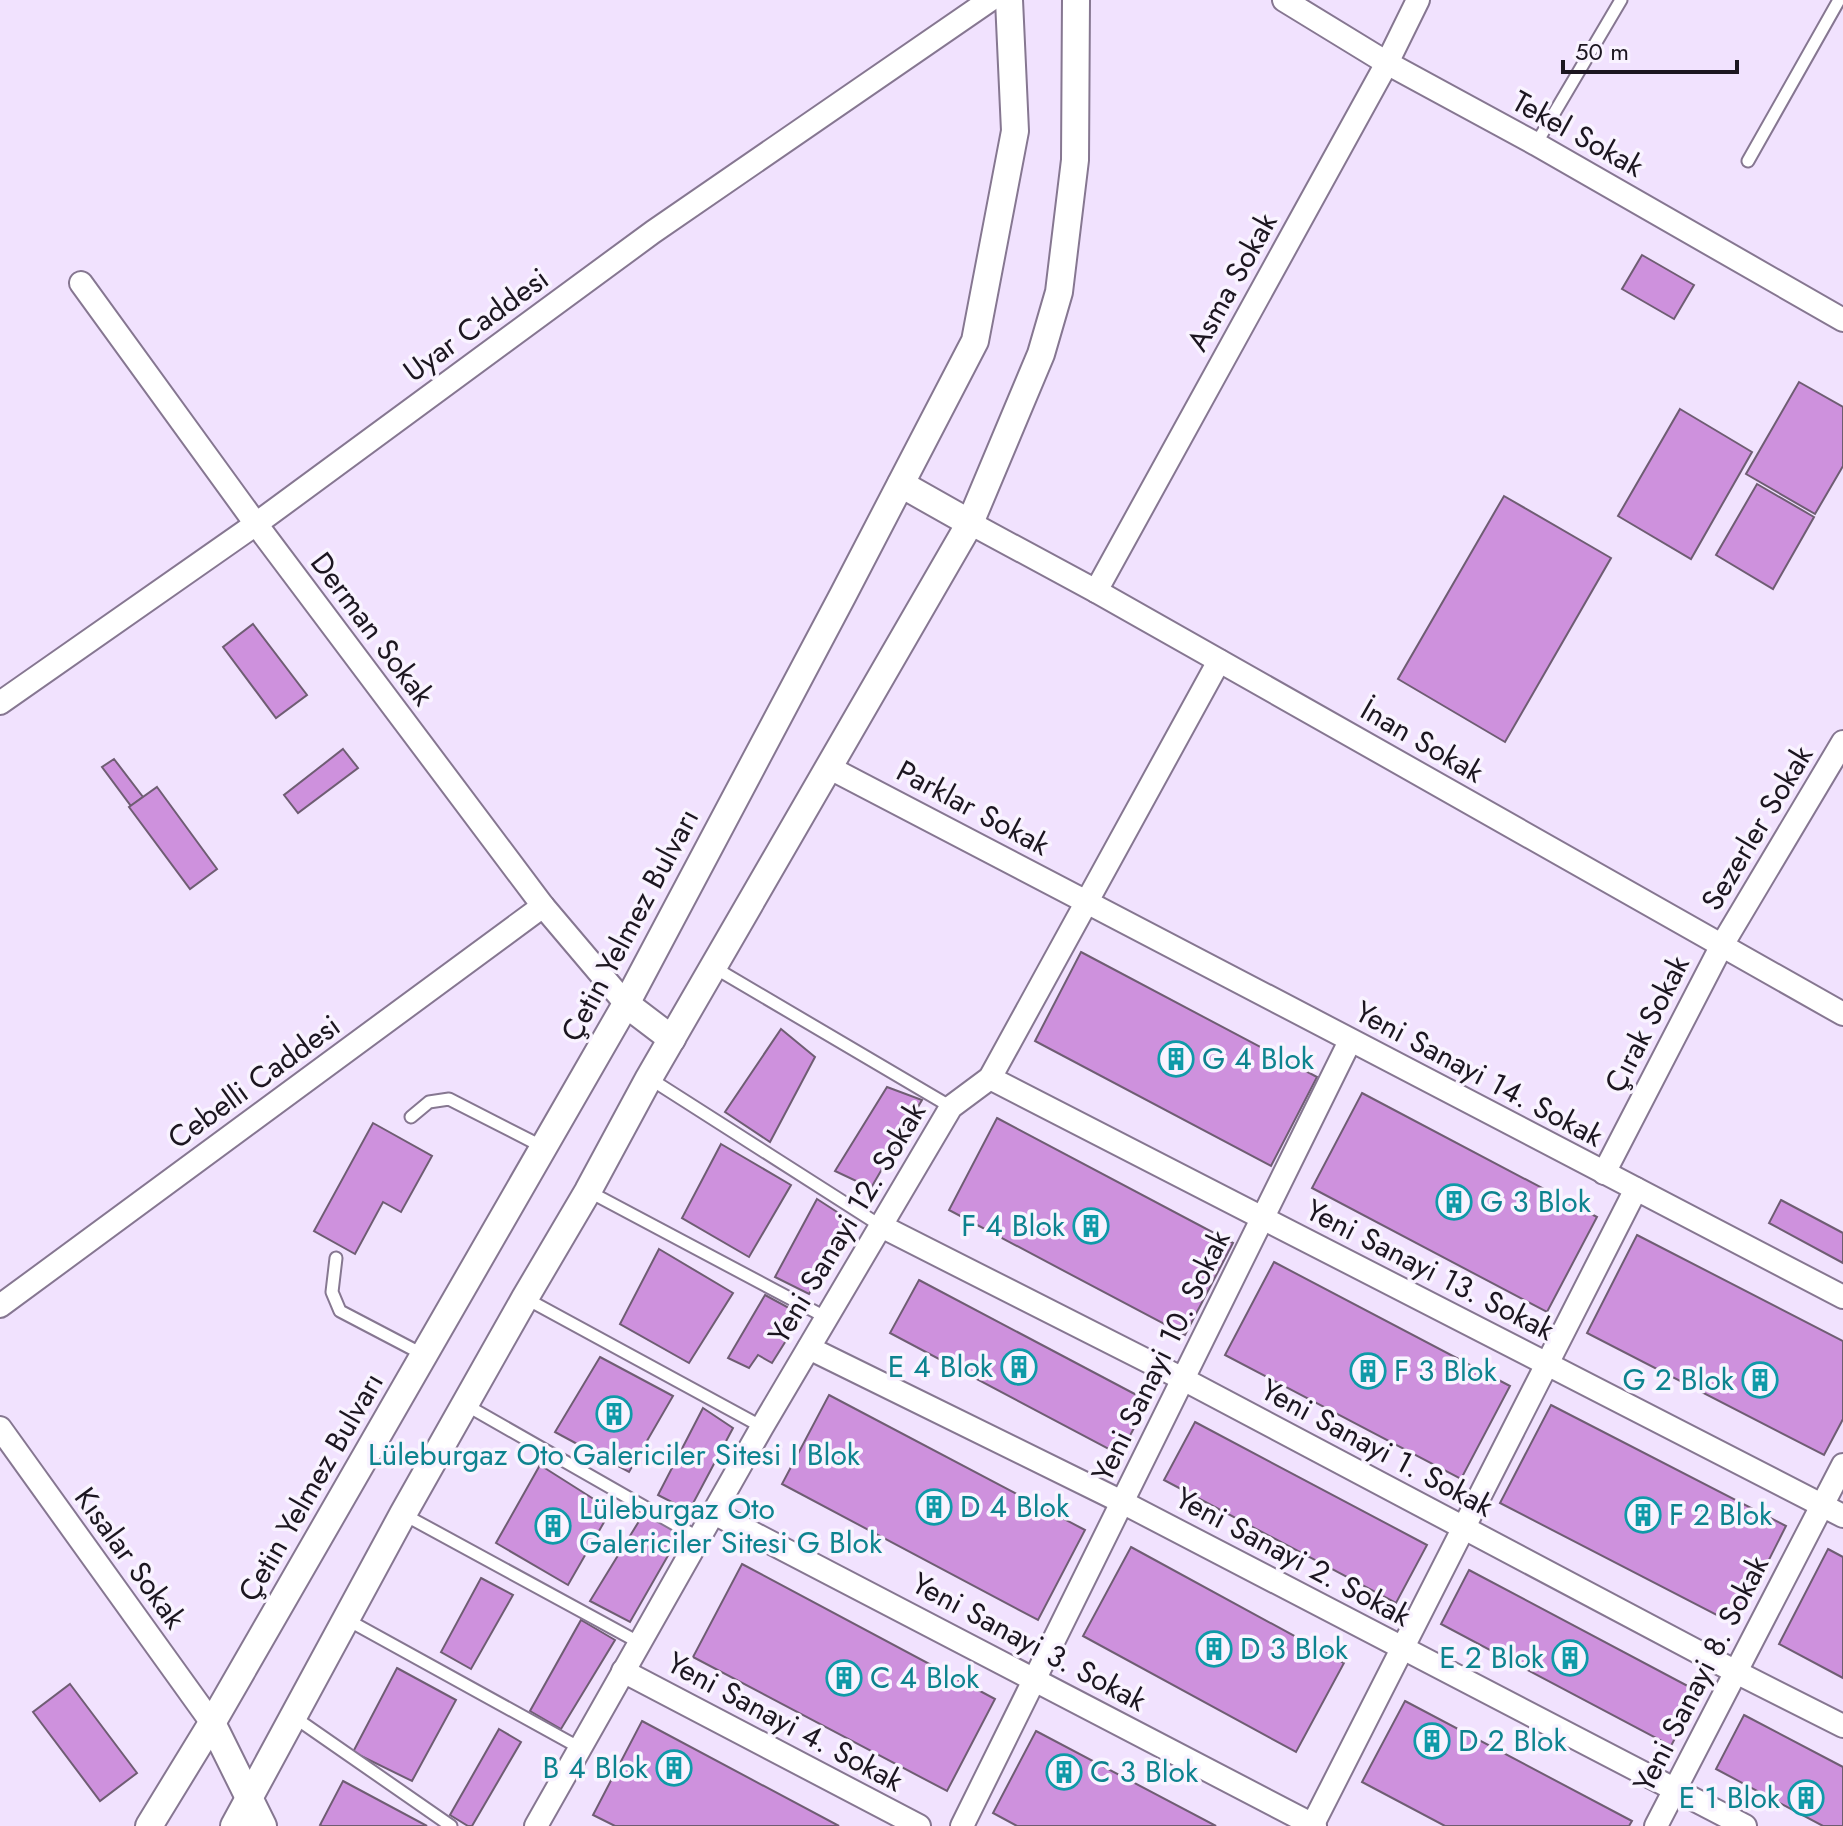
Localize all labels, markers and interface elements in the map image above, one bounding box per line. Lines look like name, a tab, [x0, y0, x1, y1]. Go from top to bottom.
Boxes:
scale bar	[1563, 24, 1737, 74]
text: 50 m	[1575, 34, 1629, 69]
street label: Tekel Sokak	[1505, 80, 1652, 188]
street label: Asma Sokak	[1176, 204, 1288, 359]
street label: Uyar Caddesi	[394, 257, 557, 392]
street label: Derman Sokak	[300, 543, 445, 715]
street label: İnan Sokak	[1353, 688, 1493, 794]
street label: Sezerler Sokak	[1690, 736, 1823, 918]
street label: Parklar Sokak	[889, 749, 1058, 866]
street label: Çetin Yelmez Bulvarı	[550, 801, 709, 1049]
street label: Çırak Sokak	[1594, 947, 1700, 1100]
street label: Yeni Sanayi 14. Sokak	[1348, 990, 1612, 1158]
street label: Cebelli Caddesi	[159, 1004, 349, 1159]
place label: G 4 Blok	[1202, 1037, 1315, 1080]
building icon: G 4 Blok	[1157, 1040, 1195, 1078]
street label: Yeni Sanayi 12. Sokak	[757, 1093, 936, 1352]
place label: G 3 Blok	[1480, 1180, 1592, 1223]
building icon: G 3 Blok	[1435, 1183, 1473, 1221]
street label: Yeni Sanayi 13. Sokak	[1298, 1188, 1563, 1351]
place label: F 4 Blok	[961, 1204, 1066, 1247]
building icon: F 4 Blok	[1072, 1207, 1110, 1245]
street label: Yeni Sanayi 10. Sokak	[1081, 1222, 1241, 1489]
place label: E 4 Blok	[888, 1345, 994, 1388]
building icon: E 4 Blok	[1000, 1348, 1038, 1386]
place label: F 3 Blok	[1394, 1349, 1497, 1392]
building icon: F 3 Blok	[1349, 1352, 1387, 1390]
place label: G 2 Blok	[1622, 1358, 1735, 1401]
building icon: G 2 Blok	[1741, 1361, 1779, 1399]
street label: Çetin Yelmez Bulvarı	[227, 1364, 394, 1609]
street label: Yeni Sanayi 1. Sokak	[1253, 1368, 1502, 1527]
building icon: Lüleburgaz Oto Galericiler Sitesi I Blok	[595, 1395, 633, 1433]
place label: Lüleburgaz Oto Galericiler Sitesi I Blok	[368, 1433, 861, 1476]
street label: Yeni Sanayi 2. Sokak	[1168, 1476, 1419, 1637]
street label: Kısalar Sokak	[64, 1478, 197, 1638]
place label: D 4 Blok	[960, 1485, 1070, 1528]
place label: Lüleburgaz Oto Galericiler Sitesi G Blok	[579, 1487, 883, 1564]
building icon: D 4 Blok	[915, 1488, 953, 1526]
place label: F 2 Blok	[1669, 1493, 1773, 1536]
building icon: F 2 Blok	[1624, 1496, 1662, 1534]
building icon: Lüleburgaz Oto Galericiler Sitesi G Blok	[534, 1507, 572, 1545]
street label: Yeni Sanayi 8. Sokak	[1622, 1547, 1779, 1800]
street label: Yeni Sanayi 3. Sokak	[904, 1561, 1155, 1722]
place label: D 3 Blok	[1240, 1627, 1349, 1670]
building icon: D 3 Blok	[1195, 1630, 1233, 1668]
place label: E 2 Blok	[1439, 1636, 1545, 1679]
building icon: E 2 Blok	[1551, 1639, 1589, 1677]
street label: Yeni Sanayi 4. Sokak	[660, 1641, 912, 1802]
place label: C 4 Blok	[870, 1656, 980, 1699]
building icon: C 4 Blok	[825, 1659, 863, 1697]
place label: D 2 Blok	[1458, 1719, 1567, 1762]
building icon: D 2 Blok	[1413, 1722, 1451, 1760]
place label: B 4 Blok	[543, 1746, 649, 1789]
building icon: B 4 Blok	[655, 1749, 693, 1787]
place label: C 3 Blok	[1090, 1750, 1199, 1793]
building icon: C 3 Blok	[1045, 1753, 1083, 1791]
place label: E 1 Blok	[1679, 1776, 1781, 1819]
building icon: E 1 Blok	[1787, 1779, 1825, 1817]

